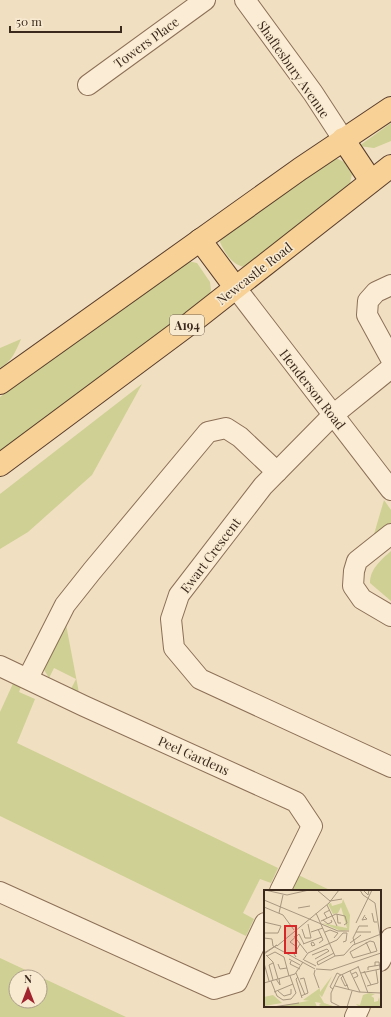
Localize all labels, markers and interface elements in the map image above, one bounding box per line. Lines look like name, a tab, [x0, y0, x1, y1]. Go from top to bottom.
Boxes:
scale bar	[10, 8, 121, 34]
street label: Towers Place	[110, 12, 182, 71]
text: 50 m	[16, 13, 42, 29]
street label: Shaftesbury Avenue	[254, 17, 334, 121]
street label: Newcastle Road	[213, 238, 296, 308]
road number: A194	[170, 315, 204, 335]
street label: Henderson Road	[276, 345, 350, 433]
street label: Ewart Crescent	[176, 514, 244, 596]
street label: Peel Gardens	[156, 732, 232, 778]
inset map	[264, 890, 381, 1007]
north arrow	[8, 969, 48, 1009]
text: N	[24, 971, 32, 986]

